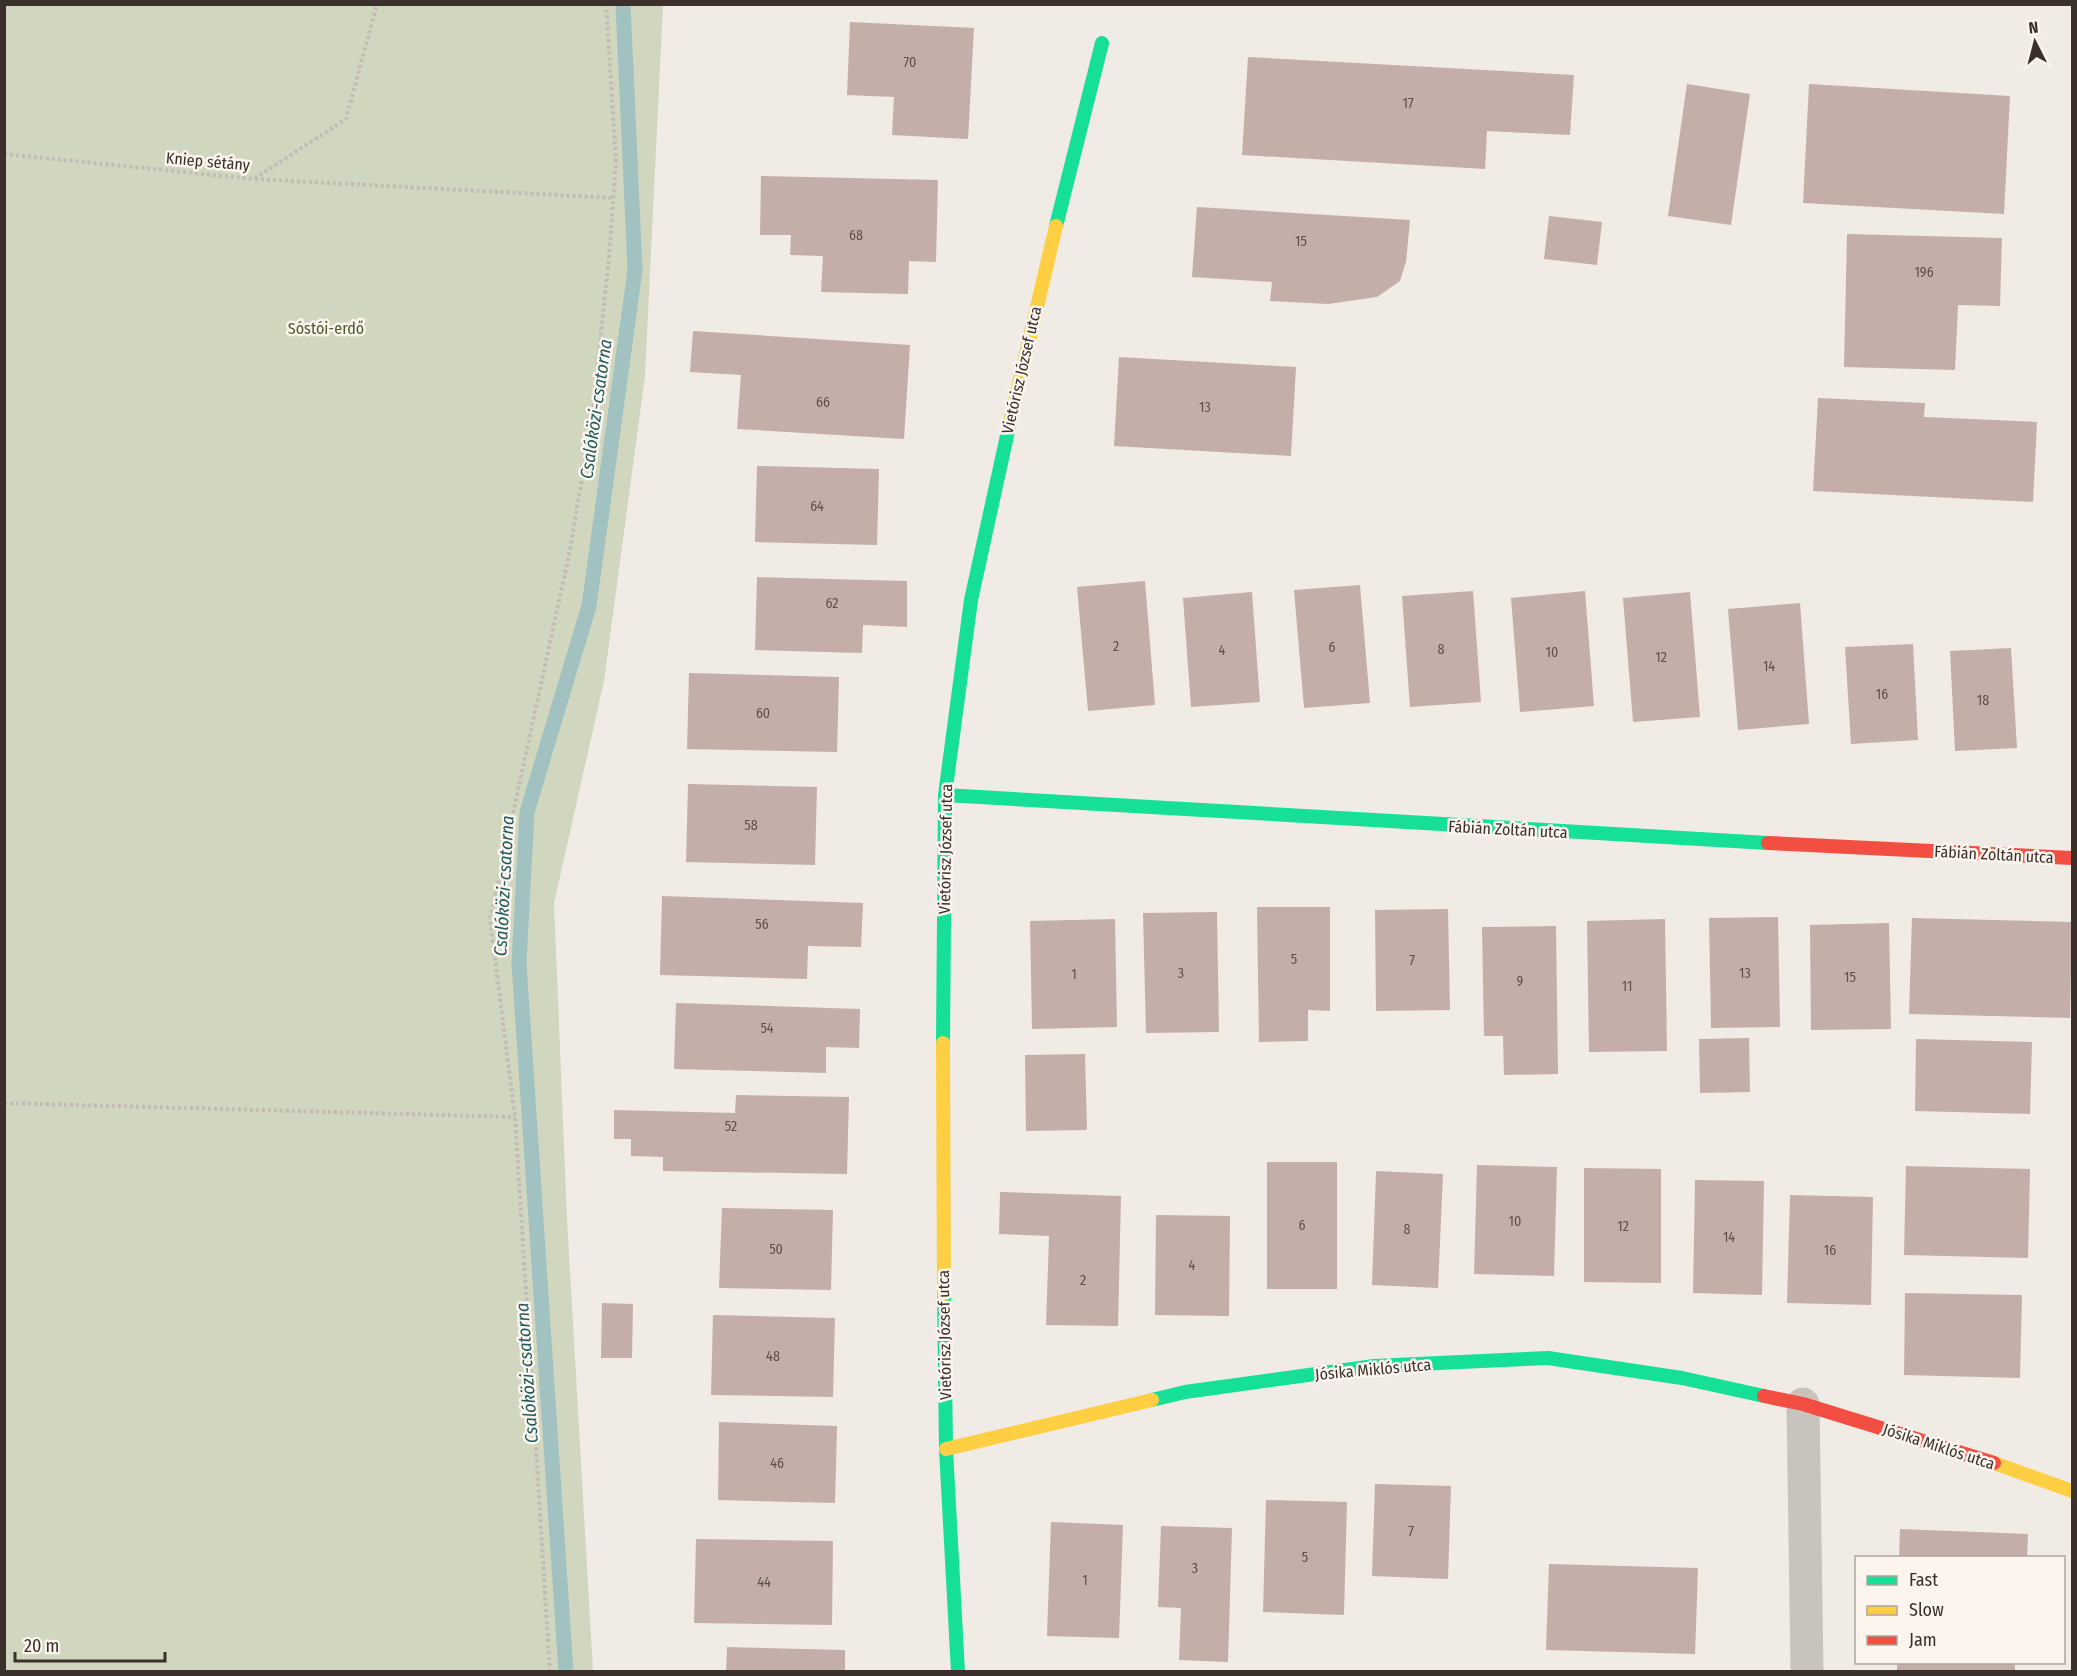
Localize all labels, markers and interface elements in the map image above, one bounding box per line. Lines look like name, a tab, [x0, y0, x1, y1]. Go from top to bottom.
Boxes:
north arrow	[2005, 12, 2065, 72]
text: N	[2028, 18, 2039, 38]
house number: 70	[904, 54, 916, 71]
house number: 17	[1402, 95, 1414, 112]
street label: Kniep sétány	[165, 148, 252, 175]
house number: 68	[849, 227, 863, 244]
house number: 15	[1295, 233, 1307, 250]
house number: 196	[1914, 264, 1934, 281]
street label: Vietórisz József utca	[998, 304, 1045, 436]
park label: Sóstói-erdő	[288, 319, 364, 338]
water label: Csalóközi-csatorna	[575, 338, 617, 480]
house number: 66	[816, 394, 830, 411]
house number: 13	[1199, 399, 1211, 416]
house number: 64	[810, 498, 824, 515]
house number: 62	[826, 595, 839, 612]
house number: 2	[1113, 638, 1119, 655]
house number: 6	[1329, 639, 1336, 656]
house number: 8	[1438, 641, 1445, 658]
house number: 4	[1219, 642, 1226, 659]
house number: 10	[1546, 644, 1558, 661]
house number: 12	[1655, 649, 1667, 666]
house number: 14	[1763, 658, 1775, 675]
house number: 16	[1876, 686, 1888, 703]
house number: 18	[1977, 692, 1989, 709]
house number: 60	[756, 705, 770, 722]
street label: Vietórisz József utca	[935, 784, 956, 914]
water label: Csalóközi-csatorna	[489, 815, 519, 957]
house number: 58	[744, 817, 758, 834]
street label: Fábián Zoltán utca	[1448, 817, 1568, 842]
street label: Fábián Zoltán utca	[1934, 842, 2054, 867]
house number: 56	[755, 916, 769, 933]
house number: 5	[1291, 951, 1297, 968]
house number: 7	[1409, 952, 1415, 969]
house number: 3	[1178, 965, 1184, 982]
house number: 13	[1739, 965, 1751, 982]
house number: 1	[1071, 966, 1077, 983]
house number: 15	[1844, 969, 1856, 986]
house number: 9	[1517, 973, 1524, 990]
house number: 11	[1622, 978, 1632, 995]
house number: 54	[760, 1020, 774, 1037]
house number: 52	[725, 1118, 737, 1135]
house number: 10	[1509, 1213, 1521, 1230]
house number: 6	[1299, 1217, 1306, 1234]
house number: 12	[1617, 1218, 1629, 1235]
house number: 8	[1404, 1221, 1411, 1238]
house number: 14	[1723, 1229, 1735, 1246]
house number: 50	[769, 1241, 783, 1258]
house number: 16	[1824, 1242, 1836, 1259]
house number: 4	[1189, 1257, 1196, 1274]
street label: Vietórisz József utca	[934, 1270, 955, 1400]
house number: 2	[1080, 1272, 1086, 1289]
water label: Csalóközi-csatorna	[511, 1302, 543, 1444]
house number: 48	[766, 1348, 780, 1365]
street label: Jósika Miklós utca	[1314, 1355, 1432, 1384]
street label: Jósika Miklós utca	[1881, 1419, 1997, 1474]
house number: 46	[770, 1455, 784, 1472]
house number: 7	[1408, 1523, 1414, 1540]
house number: 5	[1302, 1549, 1308, 1566]
legend	[1855, 1556, 2065, 1664]
house number: 3	[1192, 1560, 1198, 1577]
text: Fast	[1909, 1569, 1938, 1591]
house number: 1	[1082, 1572, 1088, 1589]
house number: 44	[757, 1574, 771, 1591]
text: Slow	[1909, 1599, 1944, 1621]
scale bar	[15, 1625, 165, 1663]
text: Jam	[1909, 1629, 1937, 1651]
text: 20 m	[24, 1635, 59, 1657]

